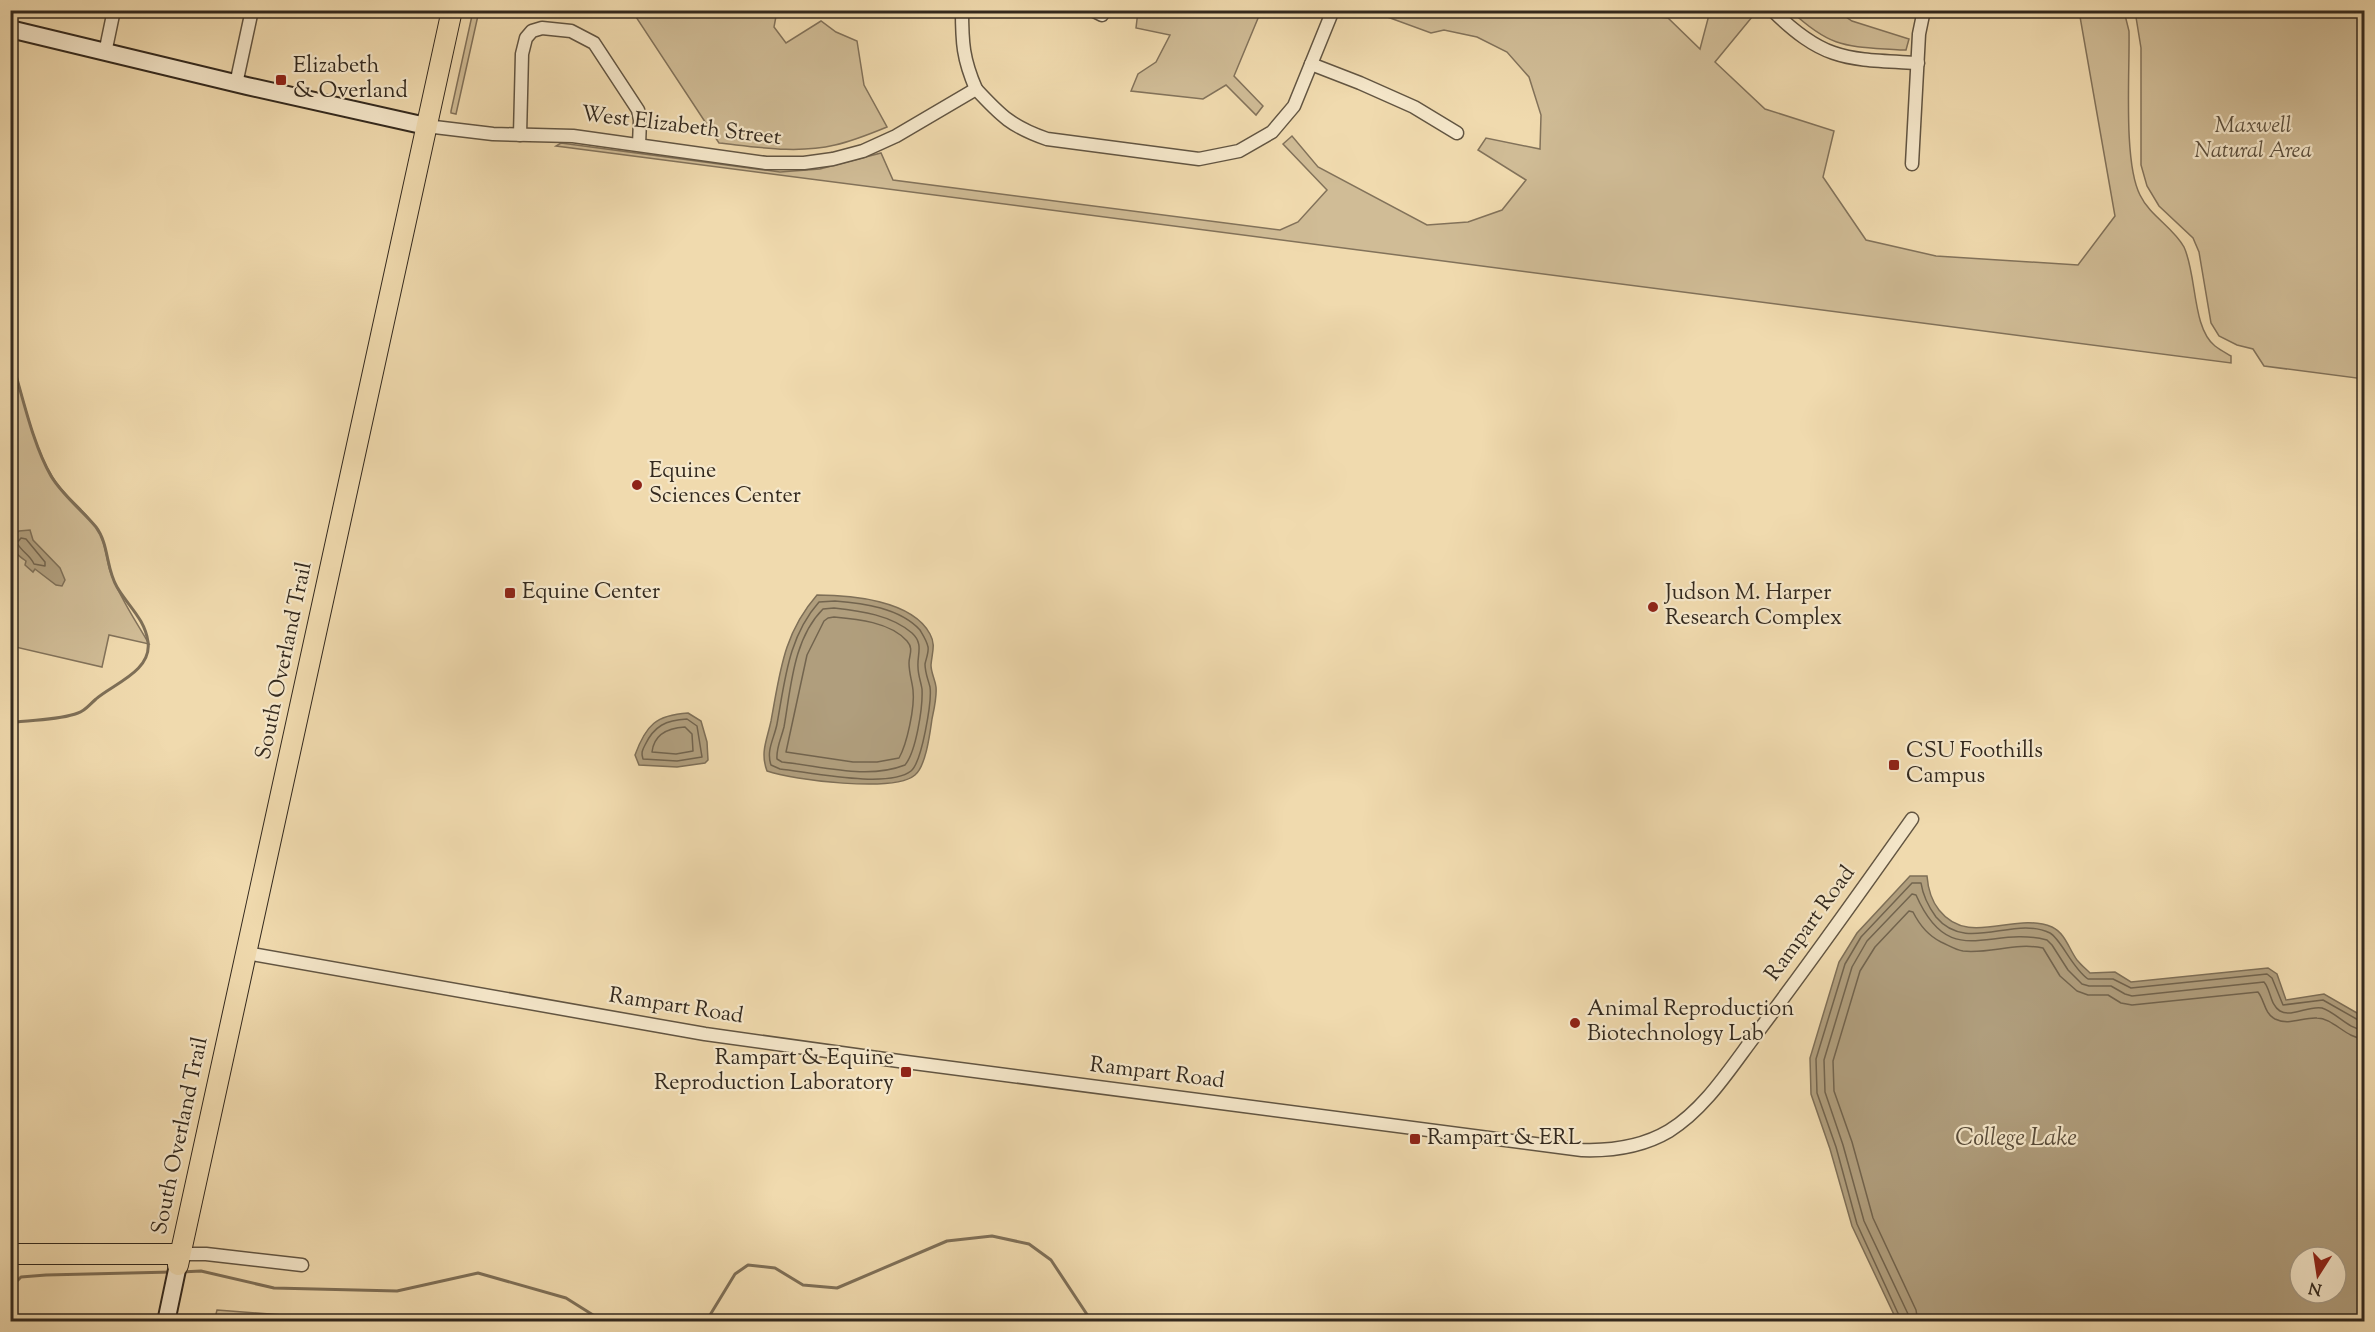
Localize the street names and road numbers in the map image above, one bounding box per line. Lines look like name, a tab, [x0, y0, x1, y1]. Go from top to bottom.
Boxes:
street label: West Elizabeth Street	[579, 99, 783, 155]
street label: South Overland Trail	[248, 559, 322, 763]
street label: Rampart Road	[1758, 860, 1864, 988]
street label: Rampart Road	[606, 981, 746, 1033]
street label: South Overland Trail	[144, 1034, 218, 1238]
street label: Rampart Road	[1088, 1050, 1226, 1098]

